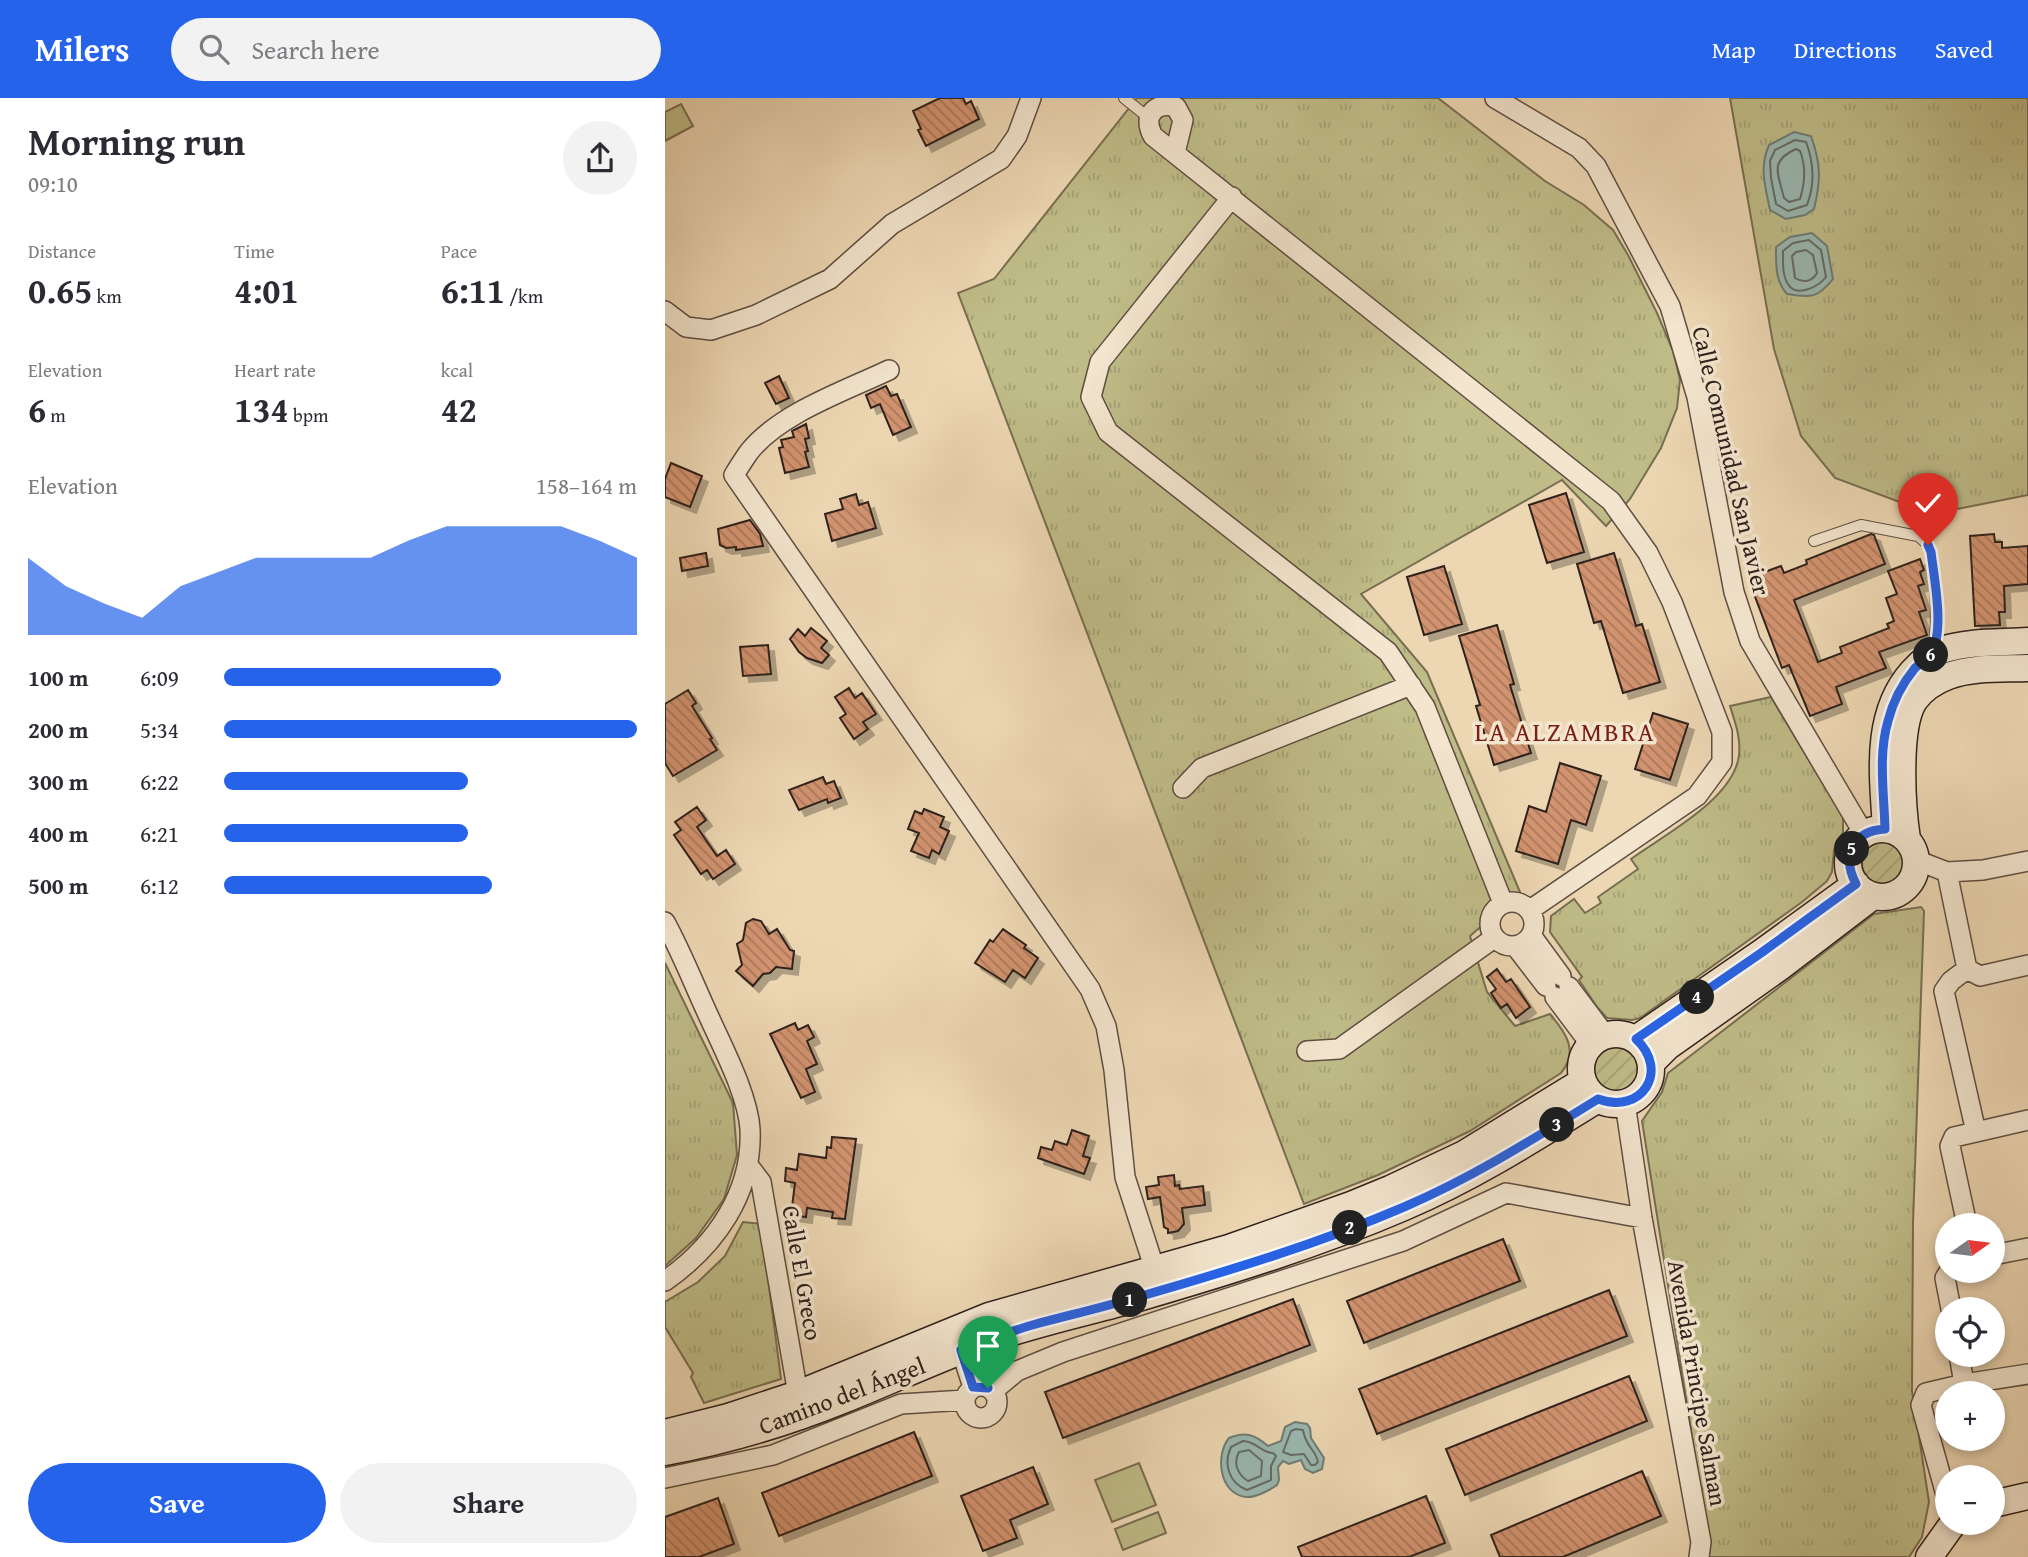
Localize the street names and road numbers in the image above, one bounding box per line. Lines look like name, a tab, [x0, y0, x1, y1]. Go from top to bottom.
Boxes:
street label: Calle Comunidad San Javier	[1684, 323, 1779, 599]
street label: Calle El Greco	[773, 1203, 832, 1343]
street label: Avenida Principe Salman	[1659, 1257, 1737, 1509]
street label: Camino del Ángel	[753, 1348, 930, 1443]

